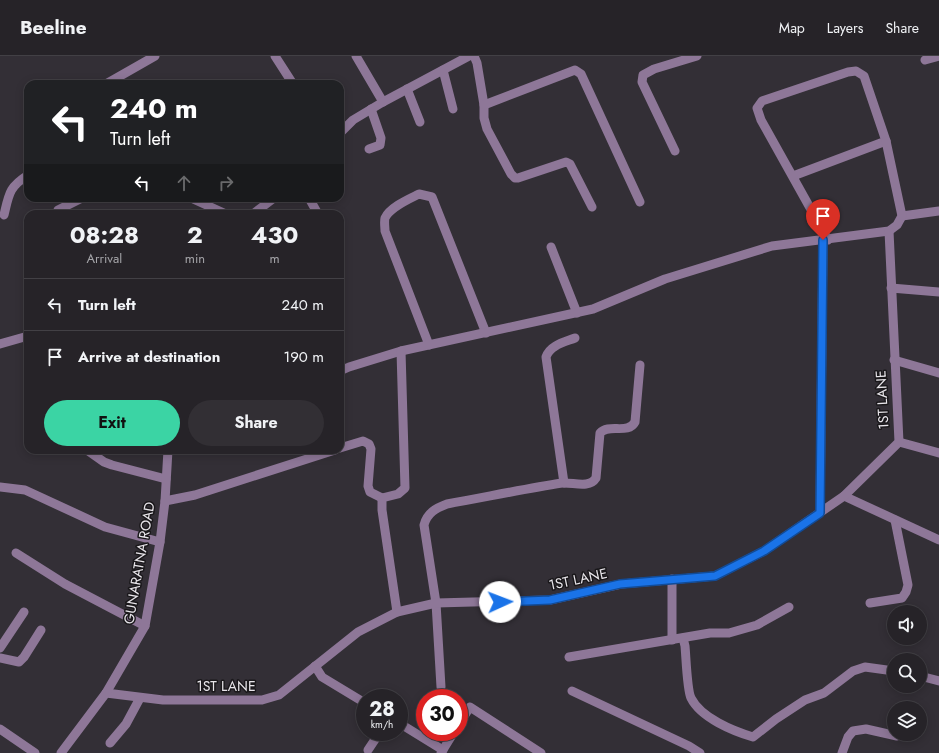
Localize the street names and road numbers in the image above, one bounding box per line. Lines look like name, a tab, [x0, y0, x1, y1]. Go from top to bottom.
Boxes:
street label: 1ST LANE	[870, 370, 894, 430]
street label: GUNARATNA ROAD	[118, 500, 160, 626]
street label: 1ST LANE	[547, 563, 609, 595]
street label: 1ST LANE	[196, 676, 256, 696]

